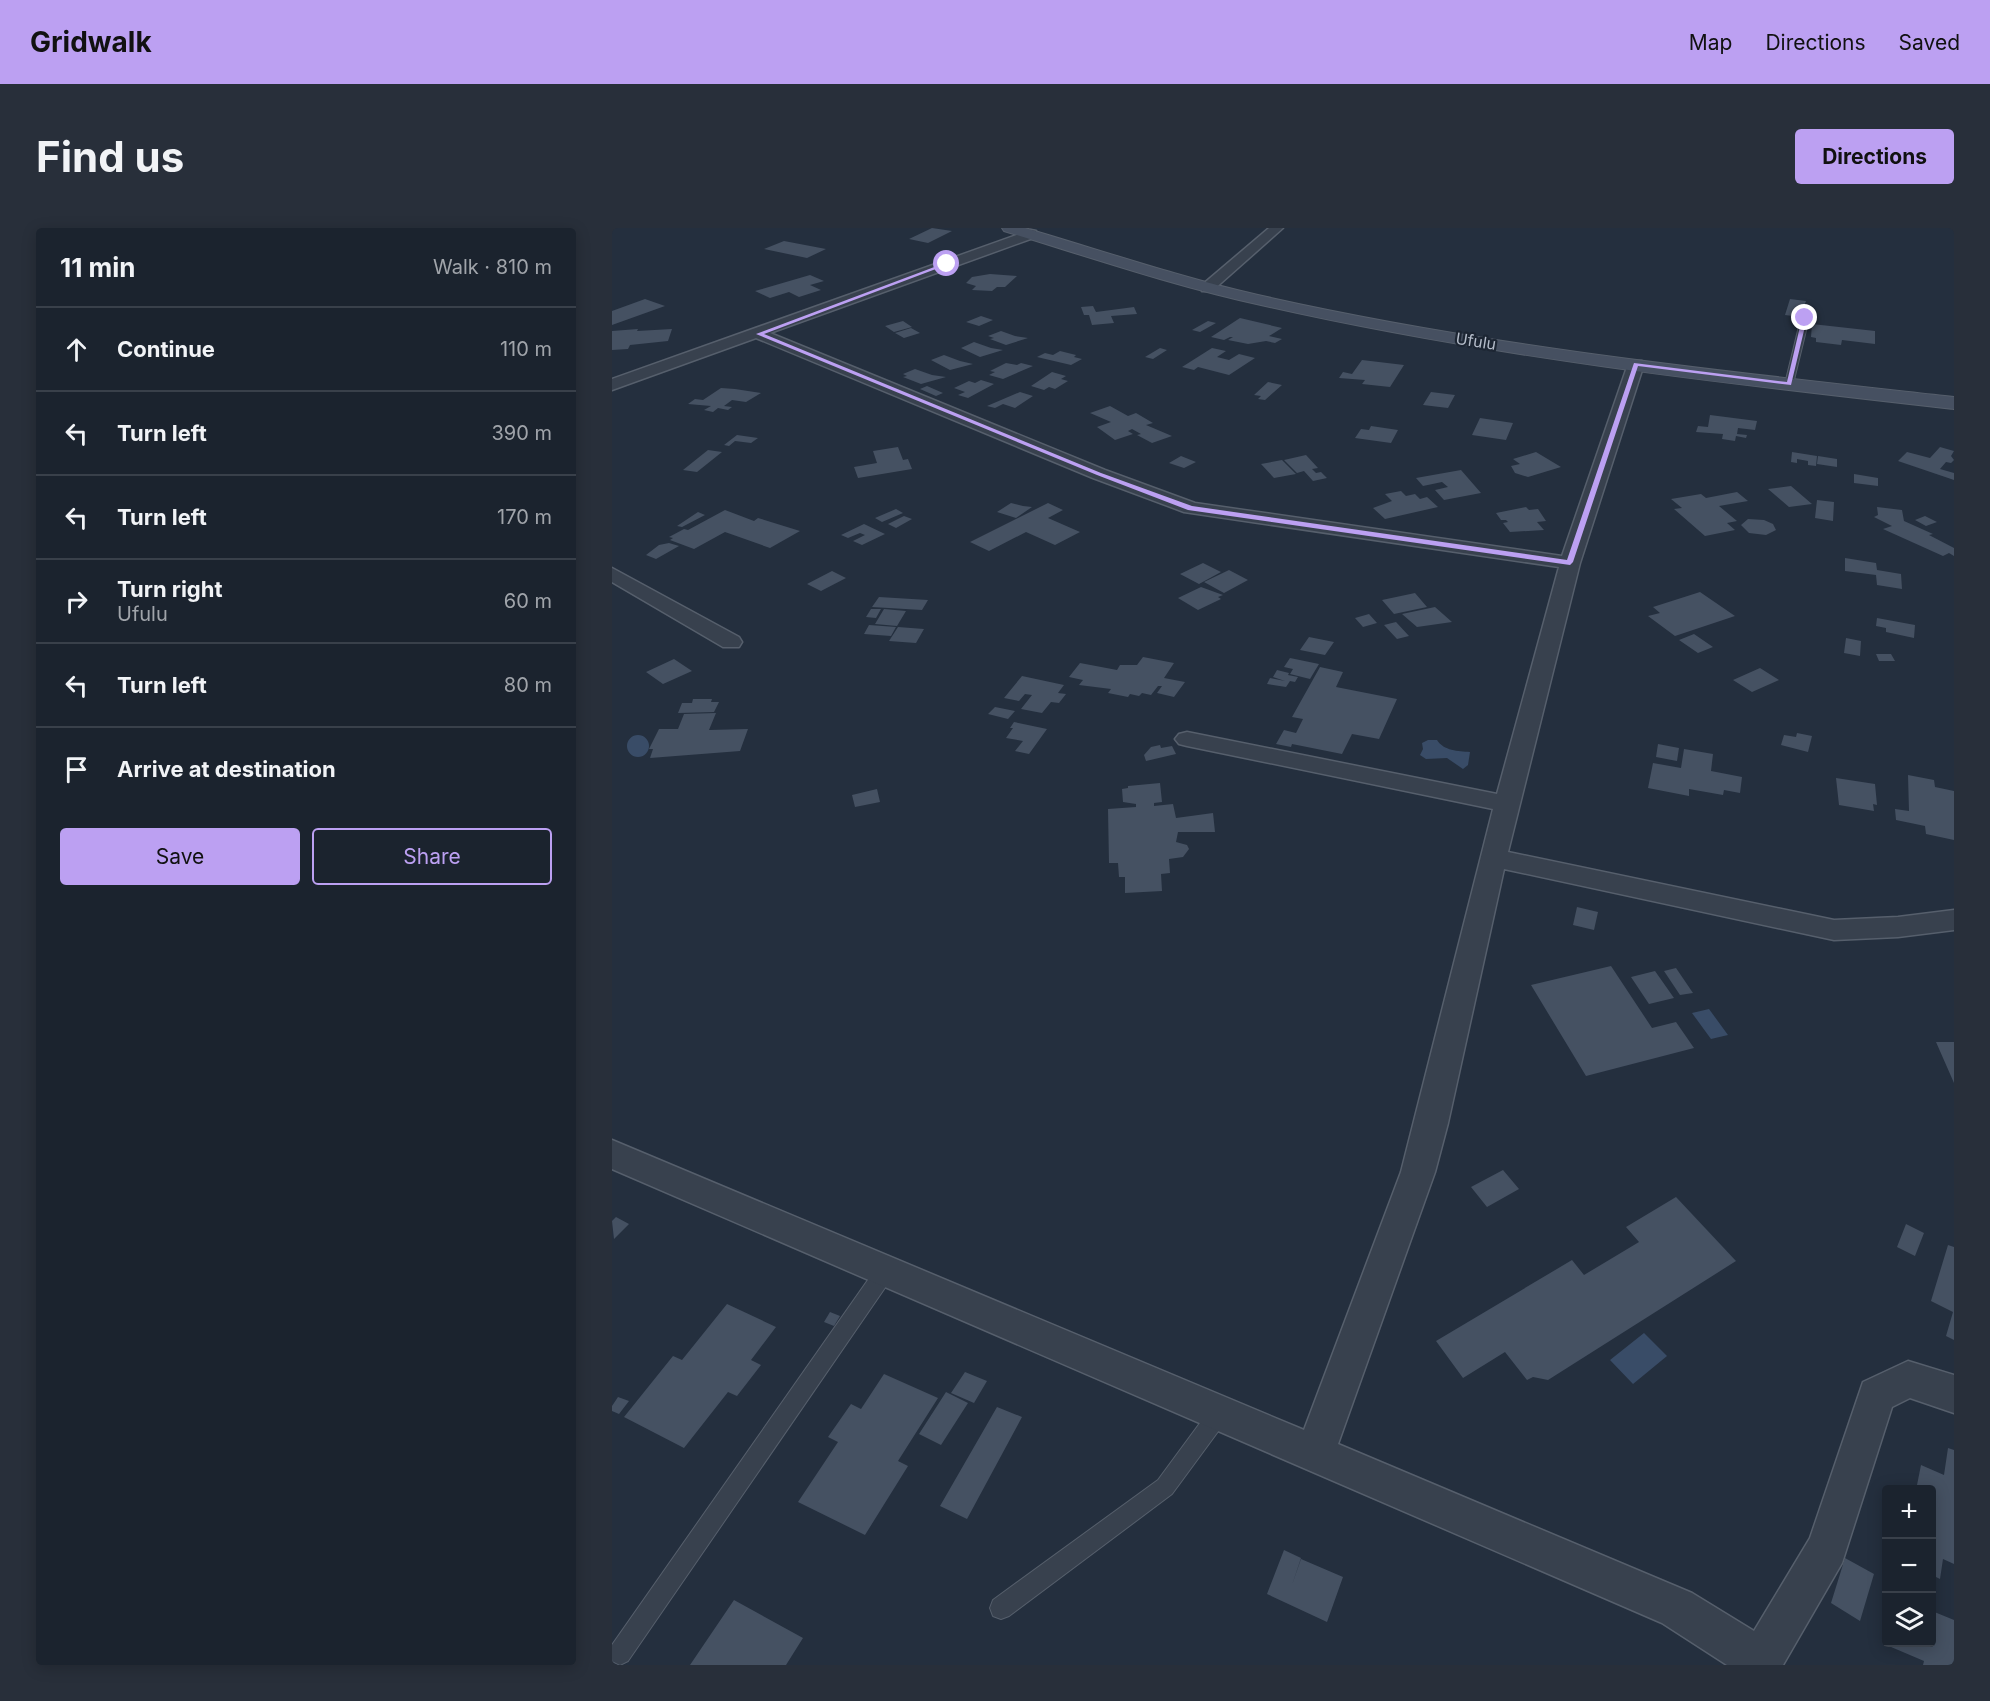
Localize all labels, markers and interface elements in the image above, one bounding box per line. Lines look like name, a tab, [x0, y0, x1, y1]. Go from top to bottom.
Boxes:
text: Gridwalk	[30, 25, 152, 59]
text: Map	[1689, 30, 1732, 55]
text: Directions	[1765, 30, 1866, 55]
text: Saved	[1899, 30, 1960, 55]
button: Directions	[1795, 129, 1954, 184]
text: Find us	[36, 131, 184, 182]
route start	[933, 250, 959, 276]
text: 11 min	[60, 252, 136, 283]
text: Walk · 810 m	[433, 255, 552, 279]
route end	[1791, 304, 1817, 330]
street label: Ufulu	[1454, 328, 1498, 354]
icon: ahead	[60, 333, 93, 366]
text: Continue	[117, 336, 215, 362]
text: 110 m	[500, 337, 552, 361]
icon: left	[60, 417, 93, 450]
text: Turn left	[117, 420, 207, 446]
text: 390 m	[491, 421, 552, 445]
icon: left	[60, 501, 93, 534]
text: Turn left	[117, 504, 207, 530]
text: 170 m	[497, 505, 552, 529]
text: Turn right	[117, 576, 223, 602]
icon: right	[60, 585, 93, 618]
text: 60 m	[504, 589, 552, 613]
text: Ufulu	[117, 602, 168, 626]
icon: left	[60, 669, 93, 702]
text: Turn left	[117, 672, 207, 698]
text: 80 m	[504, 673, 552, 697]
icon: arrive	[60, 753, 93, 786]
text: Arrive at destination	[117, 756, 336, 782]
button: Save	[60, 828, 300, 885]
button: Share	[312, 828, 552, 885]
map controls	[1882, 1485, 1936, 1647]
button: +	[1882, 1485, 1936, 1539]
button: −	[1882, 1539, 1936, 1593]
button: layers	[1882, 1593, 1936, 1647]

